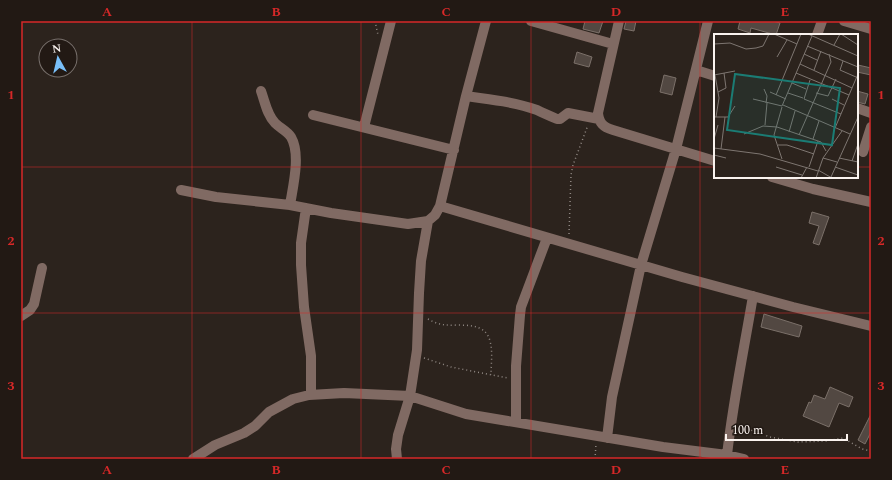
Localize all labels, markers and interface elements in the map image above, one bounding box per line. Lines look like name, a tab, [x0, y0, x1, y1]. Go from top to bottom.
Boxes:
text: A	[102, 2, 112, 22]
text: B	[271, 2, 281, 22]
text: C	[441, 2, 451, 22]
text: D	[611, 2, 621, 22]
text: E	[781, 2, 790, 22]
inset map	[714, 34, 858, 178]
north arrow	[38, 38, 78, 78]
text: N	[51, 40, 62, 58]
text: 1	[7, 85, 15, 105]
text: 1	[877, 85, 885, 105]
text: 2	[7, 231, 15, 251]
text: 2	[877, 231, 885, 251]
text: 3	[7, 376, 15, 396]
text: 3	[877, 376, 885, 396]
scale bar	[726, 416, 847, 442]
text: 100 m	[732, 421, 763, 440]
text: A	[102, 460, 112, 480]
text: B	[271, 460, 281, 480]
text: C	[441, 460, 451, 480]
text: D	[611, 460, 621, 480]
text: E	[781, 460, 790, 480]

